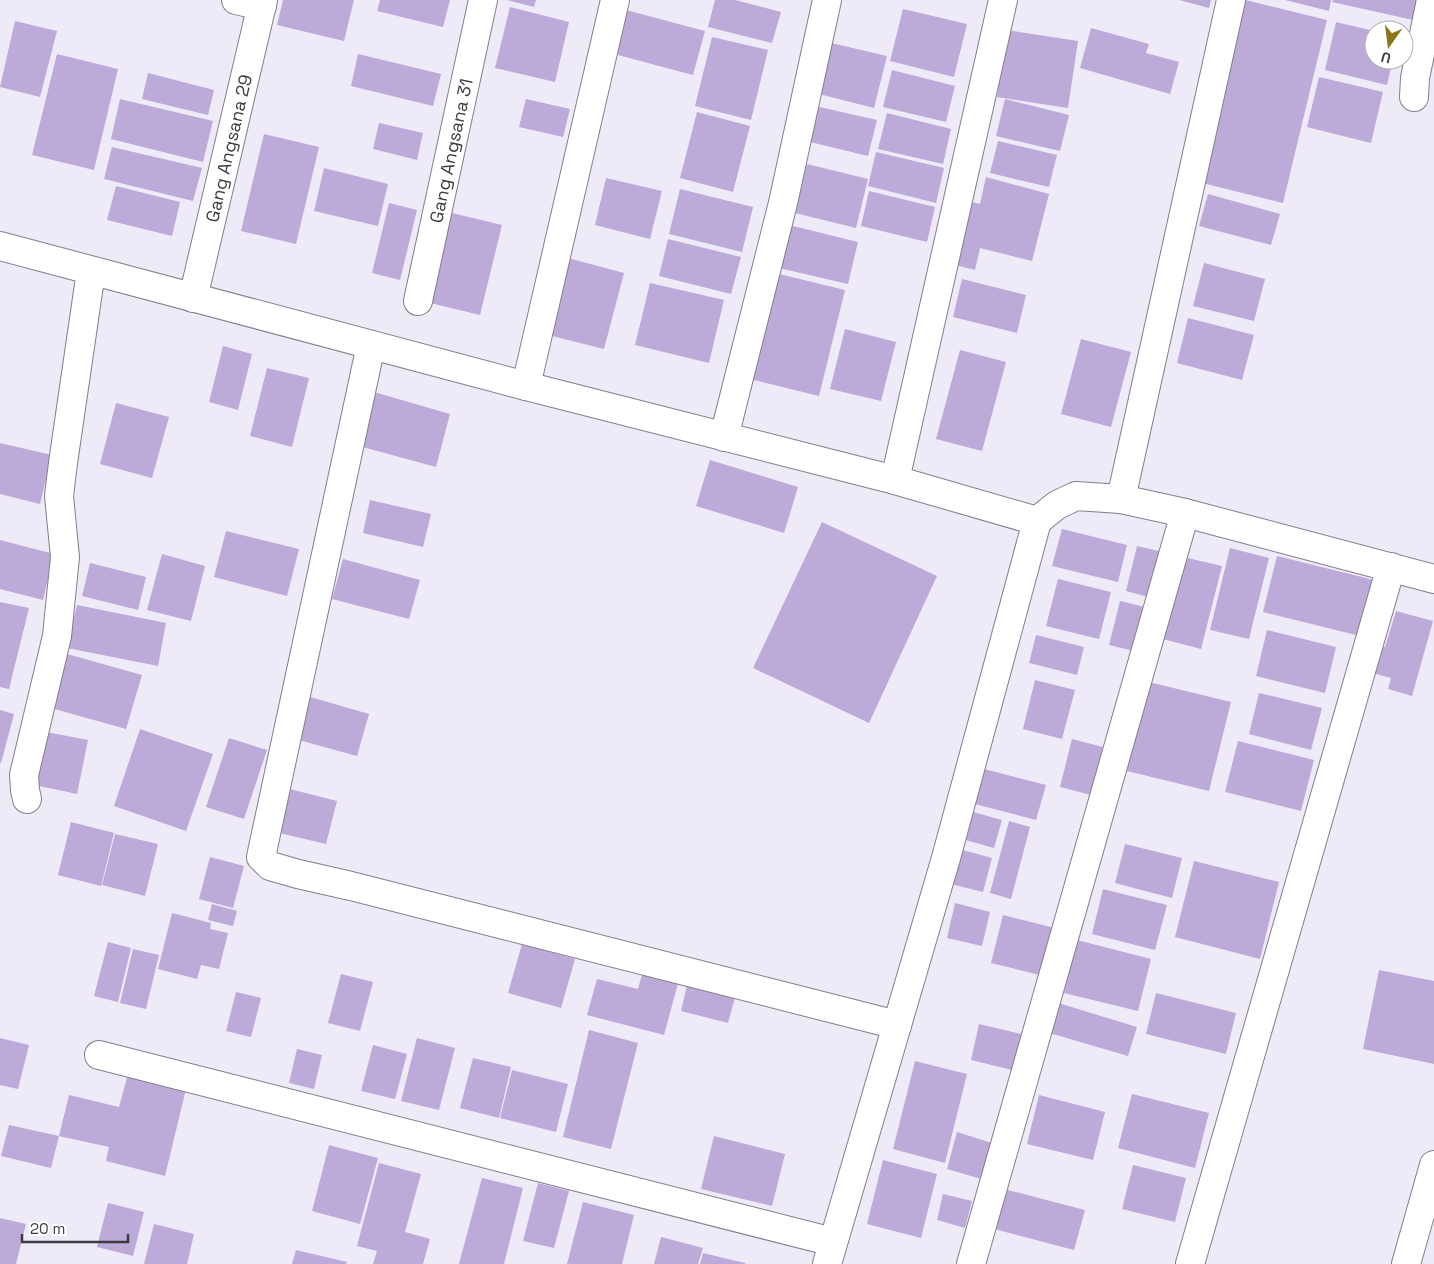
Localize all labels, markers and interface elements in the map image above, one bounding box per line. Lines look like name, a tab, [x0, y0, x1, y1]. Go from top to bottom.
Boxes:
north arrow	[1364, 20, 1414, 70]
text: U	[1379, 48, 1393, 67]
street label: Gang Angsana 29	[200, 72, 257, 224]
street label: Gang Angsana 31	[424, 76, 477, 225]
scale bar	[22, 1212, 129, 1244]
text: 20 m	[30, 1219, 65, 1238]

